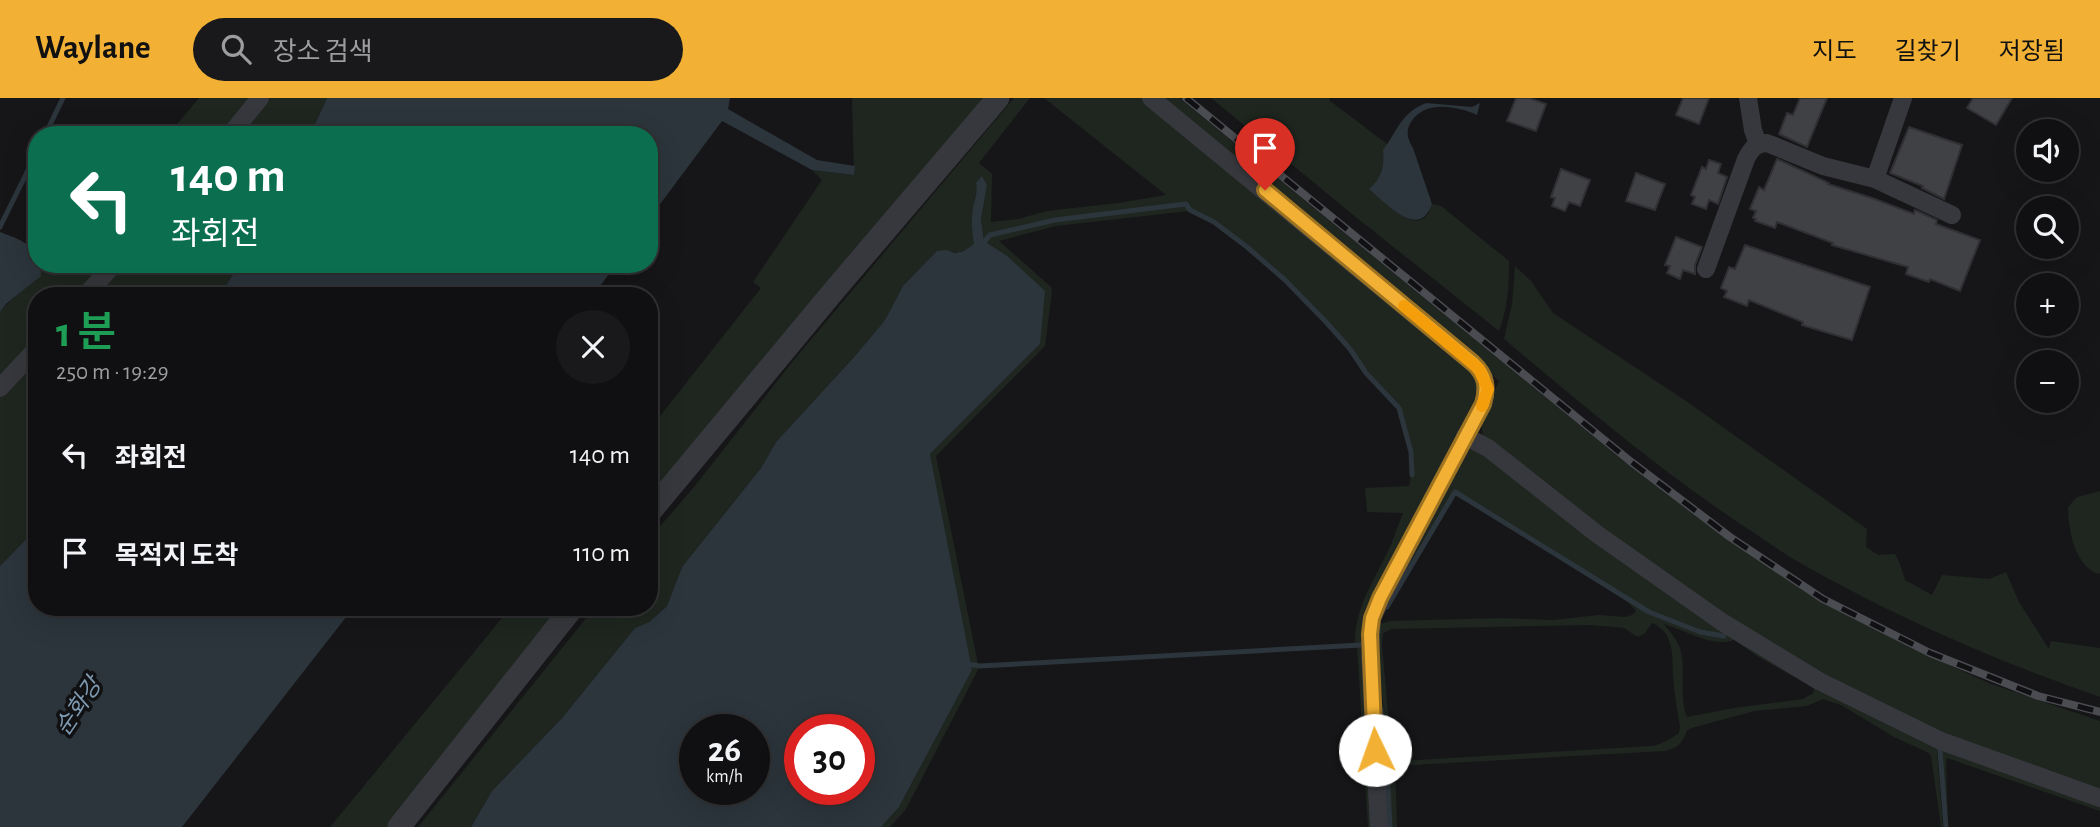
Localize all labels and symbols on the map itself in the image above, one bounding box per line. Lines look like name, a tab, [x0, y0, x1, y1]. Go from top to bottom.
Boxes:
pin	[1235, 118, 1295, 190]
water label: 순화강	[50, 671, 108, 740]
position arrow	[1338, 713, 1412, 787]
speed limit sign: 30	[784, 714, 875, 805]

